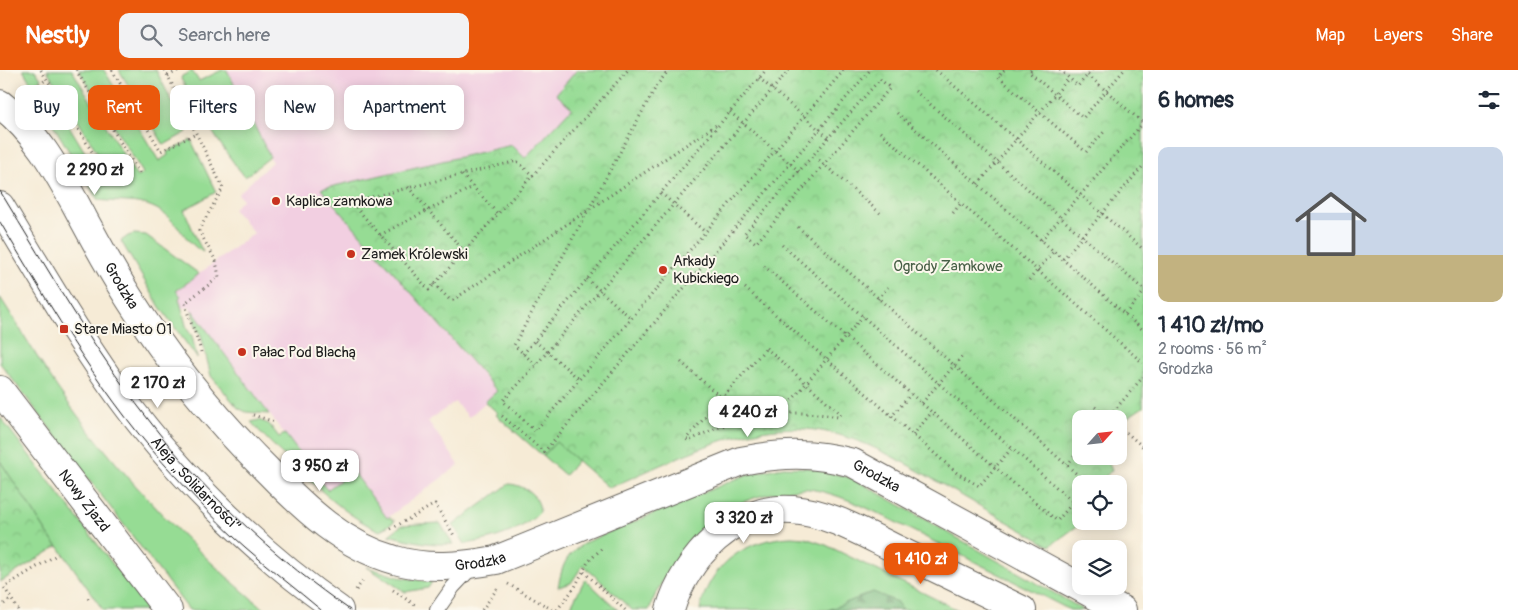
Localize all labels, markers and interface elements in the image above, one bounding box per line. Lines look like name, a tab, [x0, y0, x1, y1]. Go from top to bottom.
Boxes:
search box	[119, 13, 469, 58]
text: Nestly	[25, 21, 89, 50]
icon: search	[137, 21, 165, 49]
text: Search here	[177, 23, 270, 47]
text: Map	[1316, 24, 1345, 47]
text: Layers	[1373, 24, 1423, 47]
text: Share	[1451, 24, 1493, 47]
chip: Buy	[15, 85, 78, 130]
chip: Rent	[88, 85, 160, 130]
chip: Filters	[170, 85, 255, 130]
chip: New	[265, 85, 334, 130]
chip: Apartment	[344, 85, 464, 130]
icon: filters	[1475, 86, 1503, 114]
text: 6 homes	[1158, 87, 1234, 114]
pin: 2 290 zł	[43, 154, 147, 196]
text: 2 290 zł	[67, 160, 123, 180]
icon: home	[1286, 179, 1376, 269]
place label: Kaplica zamkowa	[286, 192, 393, 211]
marker: Kaplica zamkowa	[270, 195, 282, 207]
place label: Zamek Królewski	[361, 245, 468, 264]
marker: Zamek Królewski	[345, 248, 357, 260]
place label: Arkady Kubickiego	[673, 252, 739, 288]
park label: Ogrody Zamkowe	[893, 257, 1003, 276]
street label: Grodzka	[100, 259, 143, 313]
marker: Arkady Kubickiego	[657, 264, 669, 276]
text: 1 410 zł/mo	[1158, 312, 1264, 339]
place label: Stare Miasto 01	[74, 320, 172, 339]
marker: Stare Miasto 01	[58, 323, 70, 335]
text: 2 rooms · 56 m²	[1158, 339, 1267, 359]
place label: Pałac Pod Blachą	[252, 343, 357, 362]
marker: Pałac Pod Blachą	[236, 346, 248, 358]
text: Grodzka	[1158, 359, 1213, 379]
pin: 2 170 zł	[106, 366, 210, 409]
text: 2 170 zł	[131, 373, 185, 393]
pin: 4 240 zł	[696, 396, 800, 438]
text: 4 240 zł	[719, 402, 777, 422]
north arrow	[1072, 410, 1128, 465]
map controls	[1072, 410, 1127, 595]
street label: Aleja „Solidarności”	[146, 433, 245, 536]
pin: 3 950 zł	[268, 450, 372, 492]
text: 3 950 zł	[292, 456, 348, 476]
street label: Grodzka	[849, 456, 903, 497]
street label: Nowy Zjazd	[54, 466, 114, 536]
button: locate	[1072, 475, 1127, 530]
pin: 3 320 zł	[692, 502, 796, 544]
text: 3 320 zł	[716, 508, 772, 528]
button: layers	[1072, 540, 1127, 595]
pin: 1 410 zł	[869, 542, 973, 585]
street label: Grodzka	[454, 548, 509, 576]
text: 1 410 zł	[895, 549, 947, 569]

